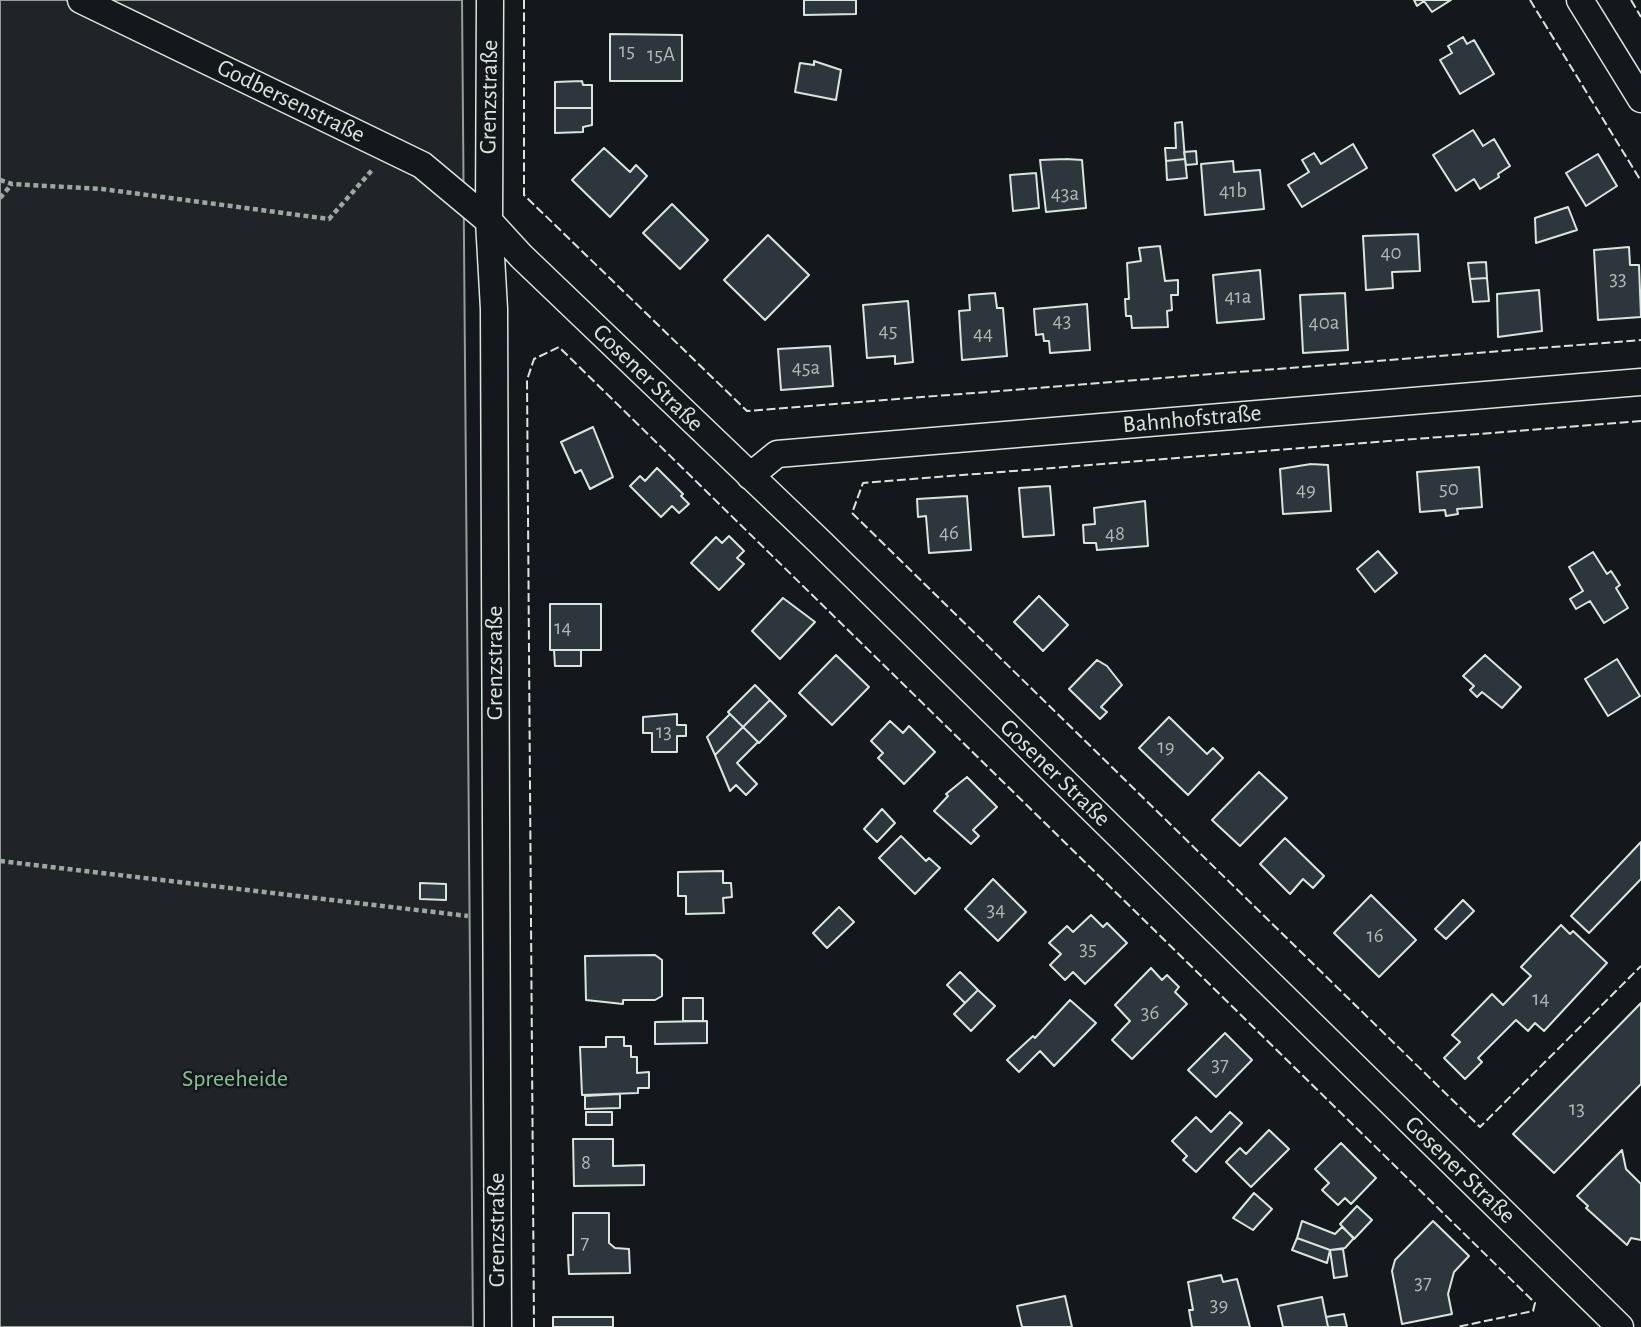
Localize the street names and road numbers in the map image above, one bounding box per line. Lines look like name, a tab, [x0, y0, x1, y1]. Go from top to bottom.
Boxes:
street label: Grenzstraße	[474, 40, 504, 154]
street label: Godbersenstraße	[212, 53, 370, 149]
street label: Gosener Straße	[587, 318, 709, 438]
street label: Bahnhofstraße	[1121, 399, 1263, 439]
street label: Grenzstraße	[481, 606, 509, 720]
street label: Gosener Straße	[994, 713, 1116, 833]
street label: Gosener Straße	[1399, 1110, 1521, 1230]
street label: Grenzstraße	[483, 1173, 511, 1287]

